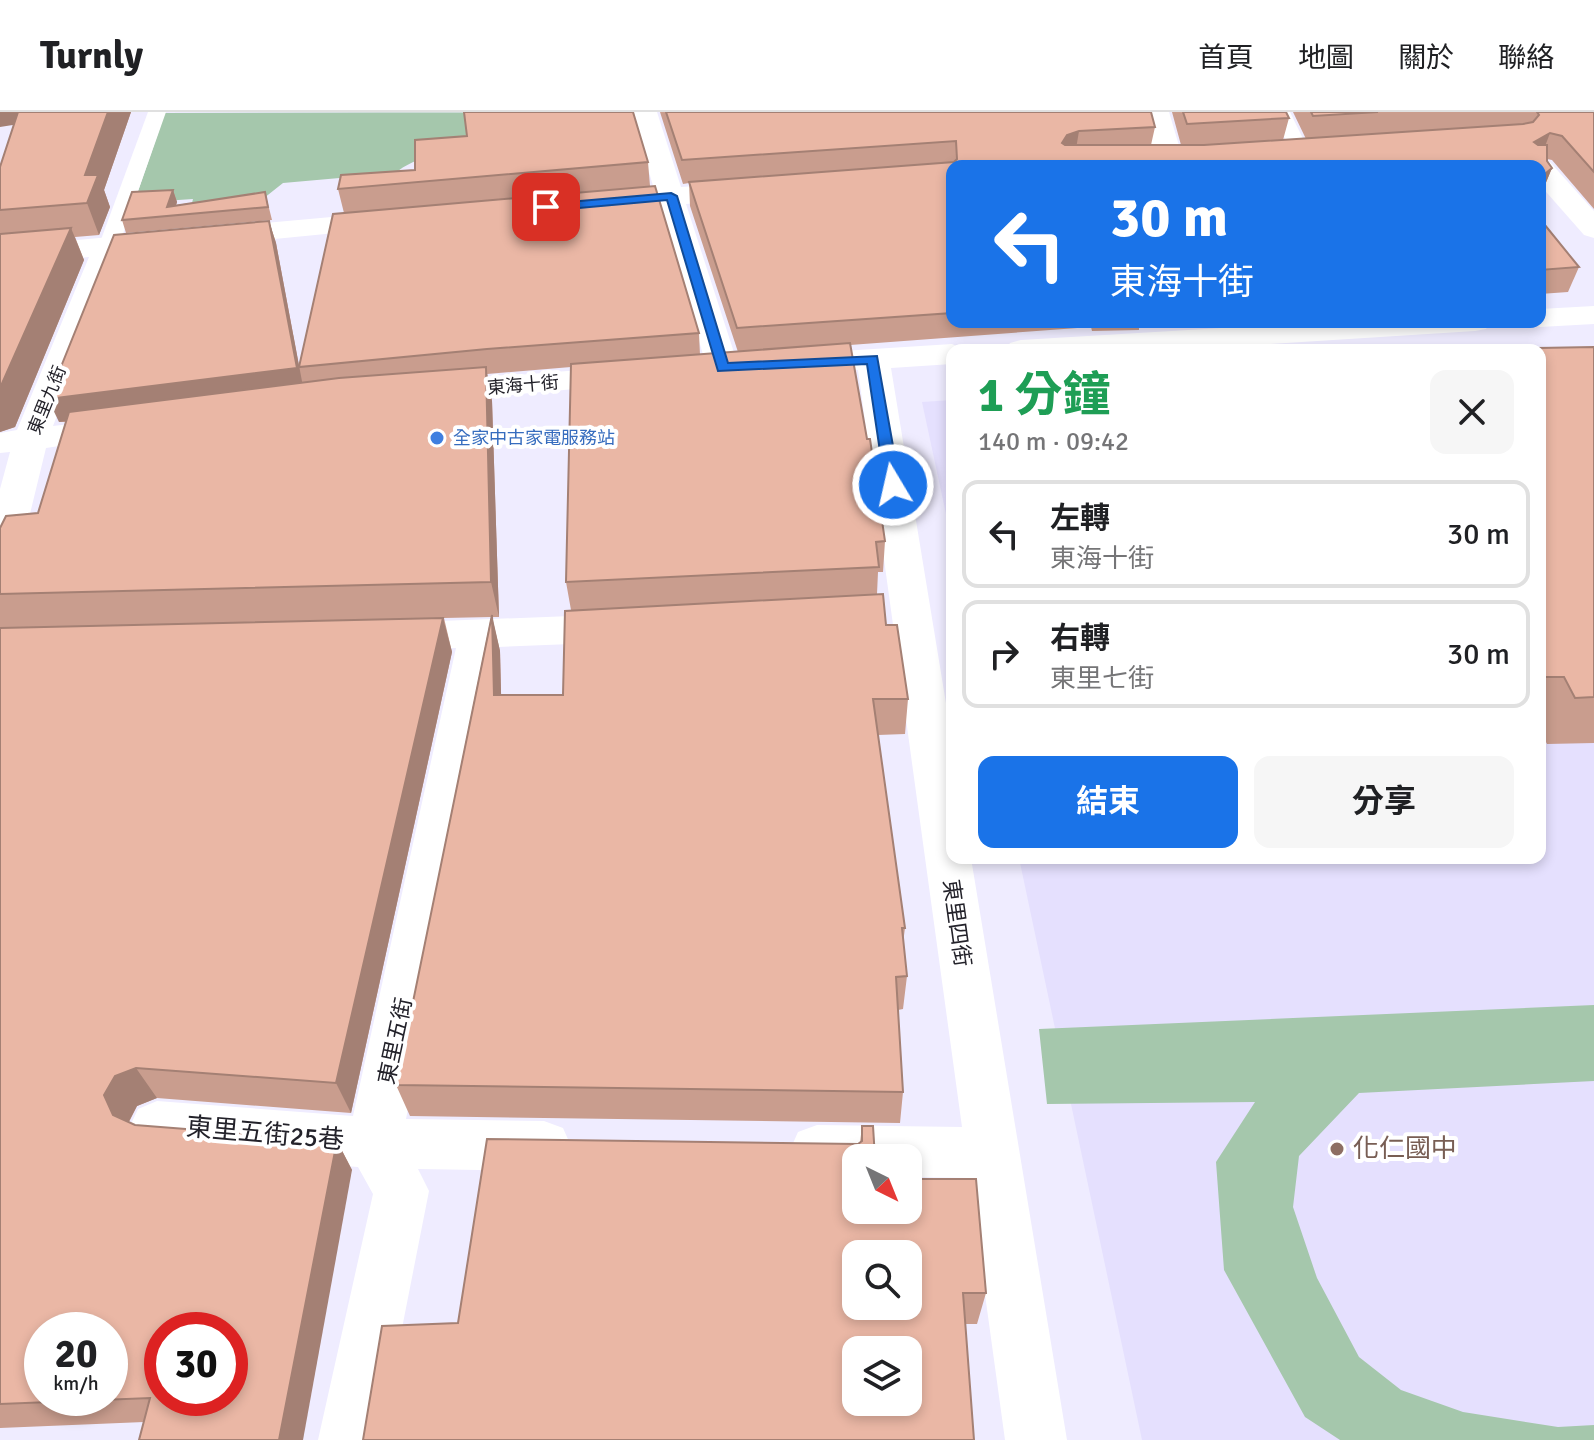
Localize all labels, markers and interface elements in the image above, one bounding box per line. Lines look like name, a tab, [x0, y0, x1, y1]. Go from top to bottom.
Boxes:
text: Turnly	[40, 32, 143, 79]
text: 首頁	[1198, 41, 1254, 75]
text: 地圖	[1298, 41, 1354, 75]
text: 關於	[1398, 41, 1454, 75]
text: 聯絡	[1498, 41, 1554, 75]
pin	[512, 173, 580, 241]
text: 30 m	[1110, 183, 1228, 252]
icon: arrive	[524, 185, 568, 229]
icon: left	[978, 192, 1082, 296]
text: 東海十街	[1110, 260, 1254, 305]
street label: 東里九街	[23, 363, 71, 437]
text: 1 分鐘	[978, 366, 1110, 425]
button: close	[1430, 370, 1514, 454]
street label: 東海十街	[486, 371, 560, 399]
text: 140 m · 09:42	[978, 426, 1129, 458]
place label: 全家中古家電服務站	[453, 427, 615, 449]
marker: 全家中古家電服務站	[428, 429, 446, 447]
position arrow	[851, 443, 935, 527]
text: 左轉	[1050, 500, 1110, 537]
icon: left	[982, 512, 1026, 556]
text: 30 m	[1447, 516, 1510, 553]
text: 東海十街	[1050, 543, 1154, 575]
text: 右轉	[1050, 620, 1110, 657]
icon: right	[982, 632, 1026, 676]
text: 30 m	[1447, 636, 1510, 673]
text: 東里七街	[1050, 663, 1154, 695]
button: 結束	[978, 756, 1238, 848]
button: 分享	[1254, 756, 1514, 848]
street label: 東里四街	[938, 878, 976, 968]
street label: 東里五街	[373, 995, 417, 1087]
street label: 東里五街25巷	[185, 1111, 345, 1157]
place label: 化仁國中	[1353, 1133, 1457, 1165]
marker: 化仁國中	[1328, 1140, 1346, 1158]
north arrow	[842, 1144, 922, 1224]
map controls	[842, 1144, 922, 1416]
button: search	[842, 1240, 922, 1320]
speed limit sign: 30	[144, 1312, 248, 1416]
text: 20	[54, 1329, 98, 1379]
button: layers	[842, 1336, 922, 1416]
text: km/h	[53, 1371, 99, 1396]

